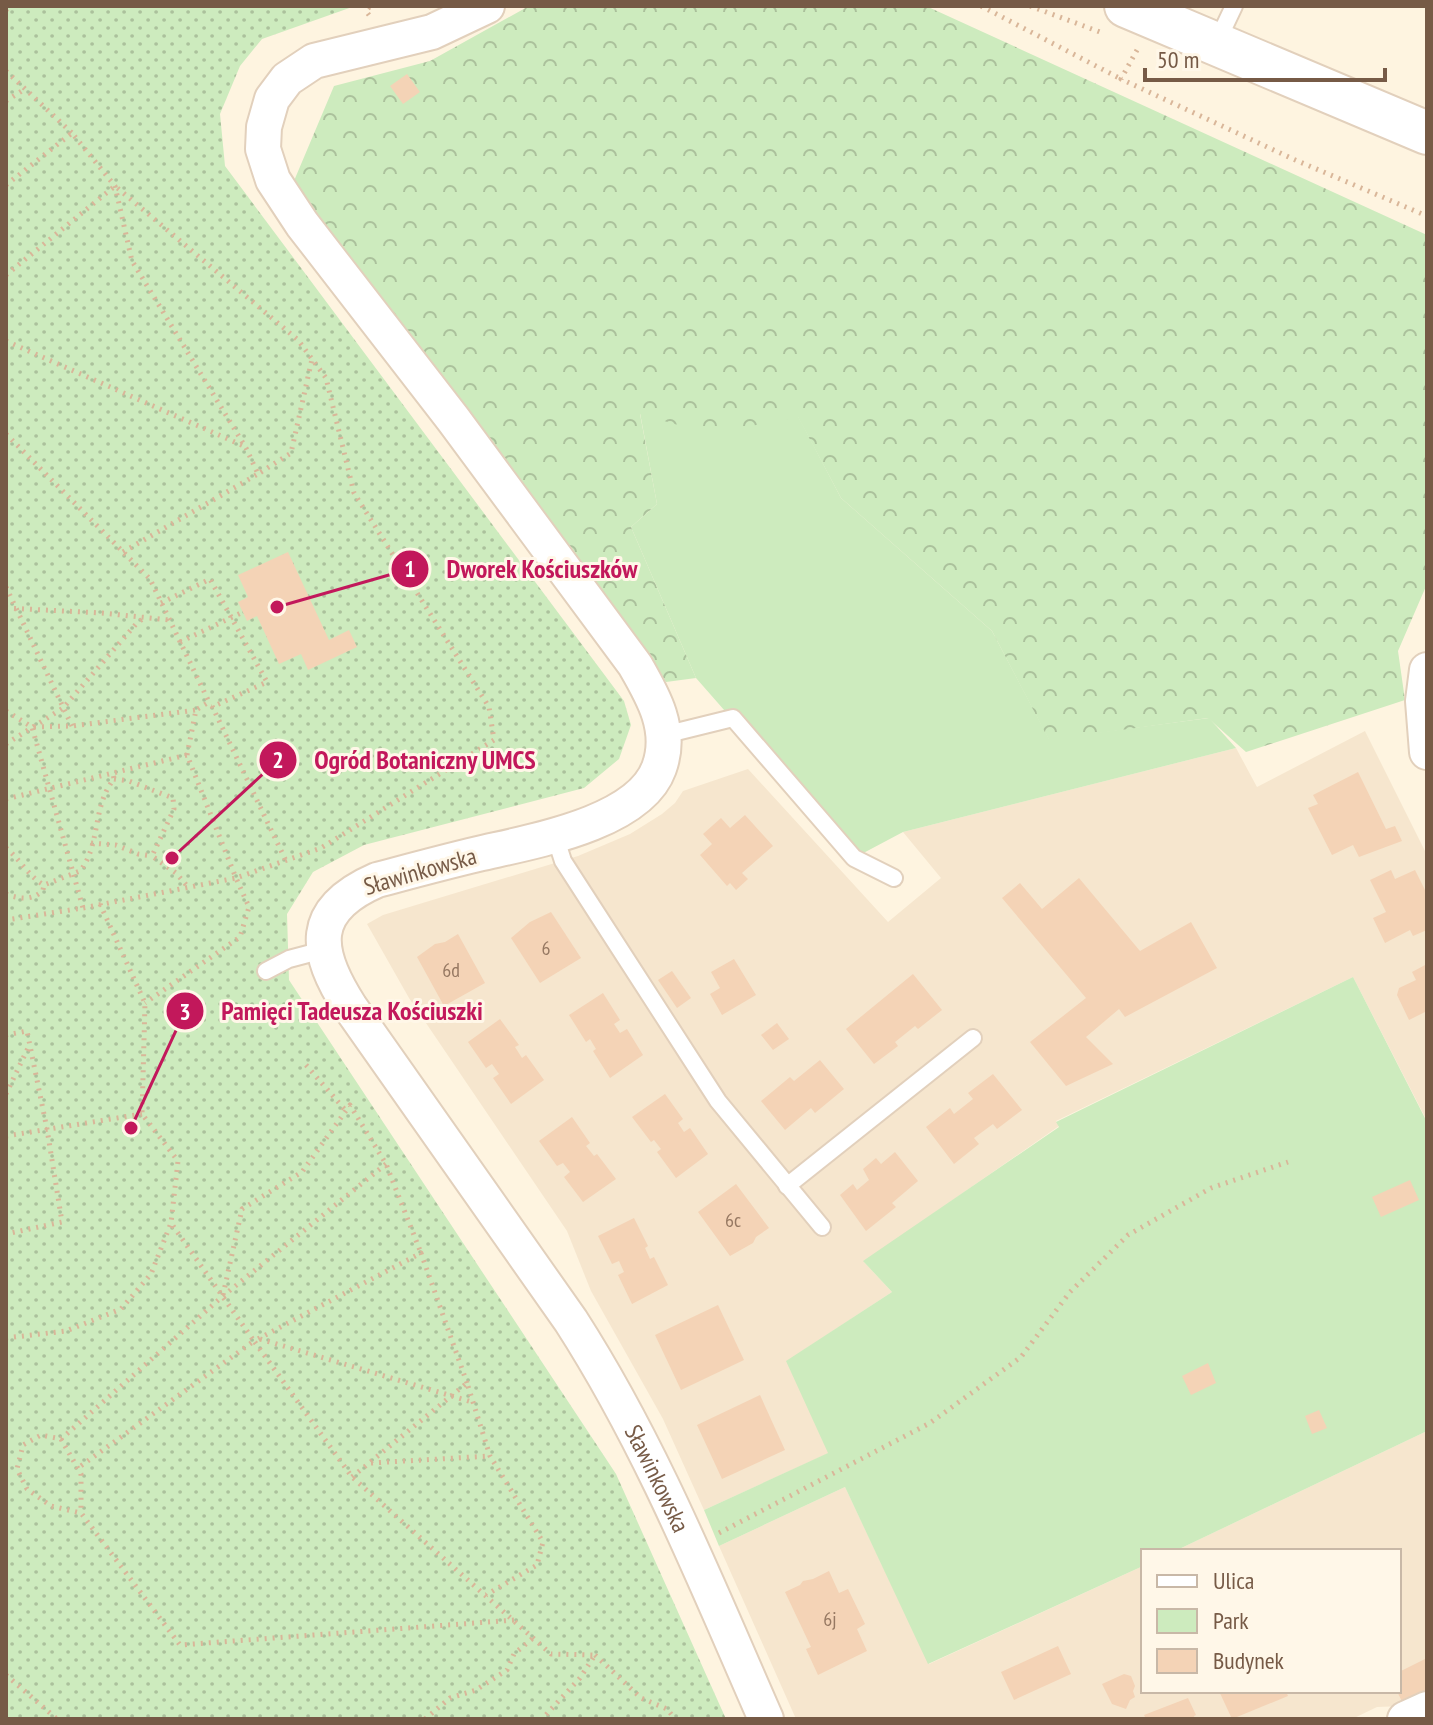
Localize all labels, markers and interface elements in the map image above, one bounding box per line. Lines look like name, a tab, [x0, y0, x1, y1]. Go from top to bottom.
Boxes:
scale bar	[1145, 32, 1385, 82]
text: 50 m	[1157, 44, 1199, 75]
callout: Dworek Kościuszków	[390, 544, 653, 594]
text: Dworek Kościuszków	[447, 552, 638, 585]
text: 1	[404, 553, 416, 584]
callout: Ogród Botaniczny UMCS	[258, 735, 552, 785]
text: Ogród Botaniczny UMCS	[314, 743, 536, 776]
text: 2	[272, 744, 284, 775]
street label: Sławinkowska	[360, 840, 480, 902]
house number: 6	[542, 935, 551, 961]
house number: 6d	[442, 957, 460, 983]
callout: Pamięci Tadeusza Kościuszki	[165, 986, 499, 1036]
text: Pamięci Tadeusza Kościuszki	[221, 994, 483, 1027]
text: 3	[179, 996, 191, 1027]
house number: 6c	[725, 1207, 741, 1233]
street label: Sławinkowska	[618, 1419, 697, 1537]
legend	[1141, 1549, 1401, 1693]
text: Ulica	[1213, 1565, 1254, 1596]
text: Park	[1213, 1605, 1249, 1636]
house number: 6j	[823, 1606, 837, 1632]
text: Budynek	[1213, 1645, 1285, 1676]

